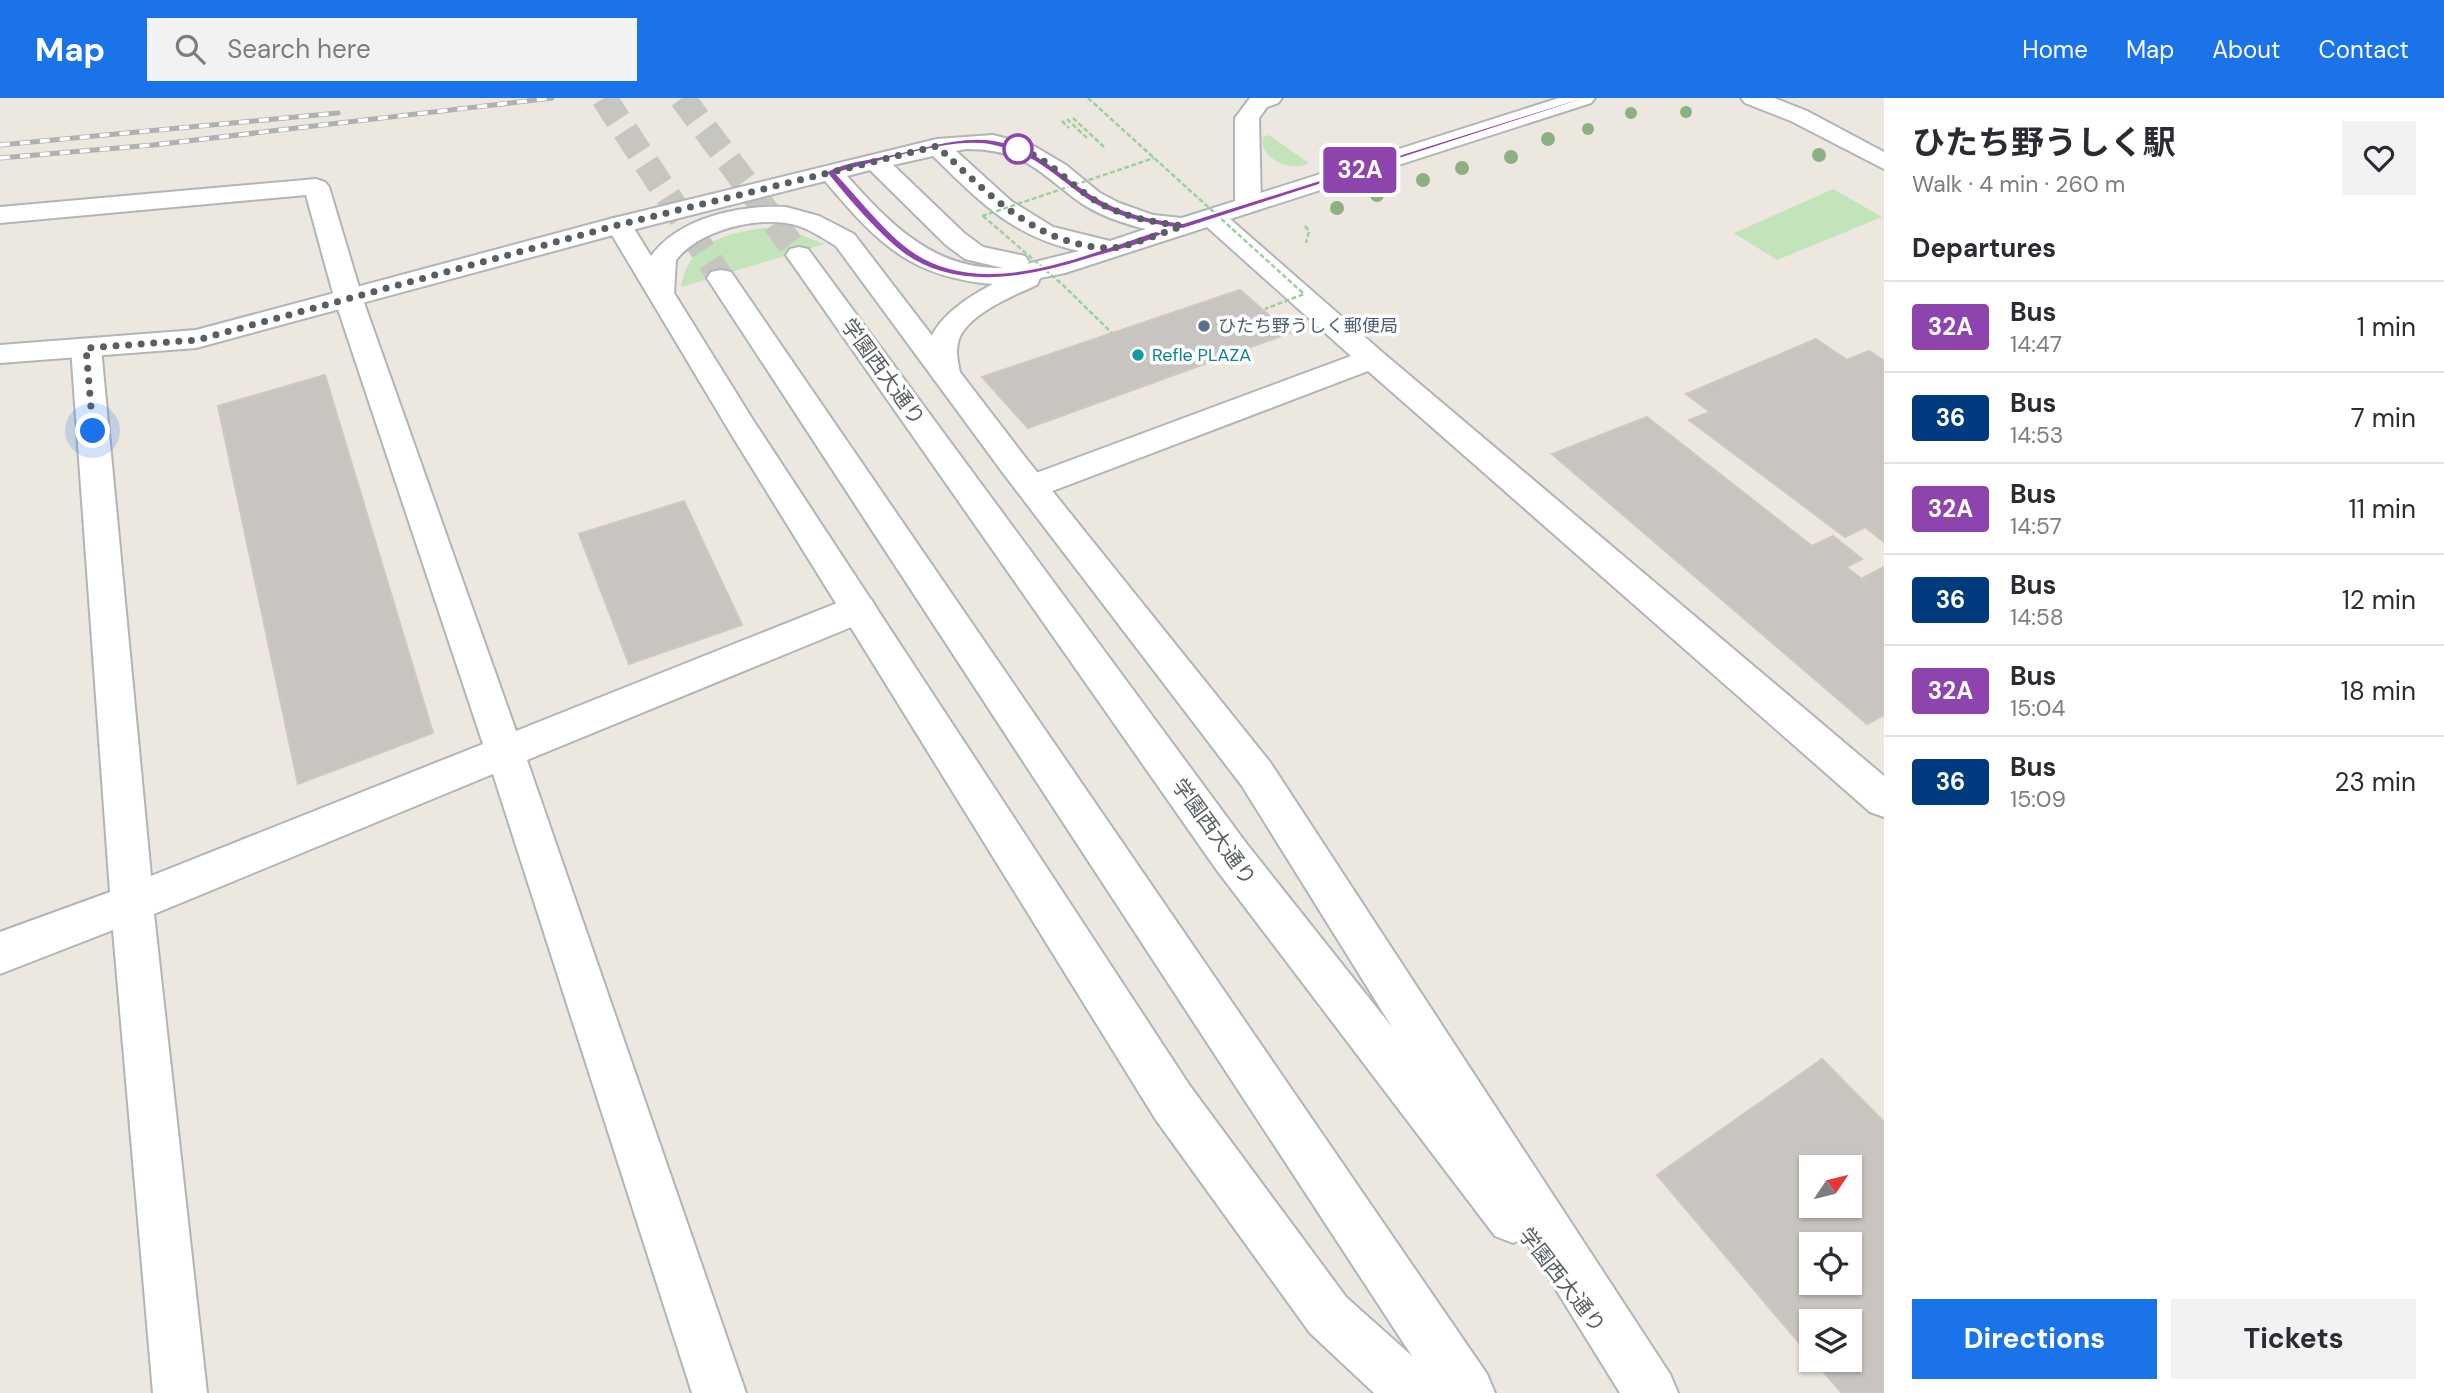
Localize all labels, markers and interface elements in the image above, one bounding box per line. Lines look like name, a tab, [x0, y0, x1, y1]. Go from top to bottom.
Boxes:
search box	[147, 18, 637, 81]
text: Map	[35, 28, 105, 71]
icon: search	[171, 30, 209, 68]
text: Search here	[227, 32, 371, 66]
text: Home	[2022, 34, 2088, 65]
text: Map	[2126, 34, 2174, 65]
text: About	[2212, 34, 2281, 65]
text: Contact	[2319, 34, 2409, 65]
text: ひたち野うしく駅	[1912, 121, 2176, 164]
button: heart	[2342, 121, 2416, 195]
unlabelled marker	[1003, 134, 1033, 164]
line badge: 32A	[1320, 147, 1400, 193]
text: 32A	[1337, 154, 1383, 185]
text: Walk · 4 min · 260 m	[1912, 169, 2125, 199]
text: Departures	[1912, 231, 2056, 265]
text: Bus	[2010, 295, 2056, 329]
text: 1 min	[2357, 310, 2416, 344]
text: 32A	[1928, 311, 1973, 342]
street label: 学園西大通り	[835, 313, 931, 431]
place label: ひたち野うしく郵便局	[1218, 314, 1398, 338]
marker: ひたち野うしく郵便局	[1196, 318, 1212, 334]
text: 14:47	[2010, 329, 2062, 359]
place label: Refle PLAZA	[1152, 343, 1251, 367]
marker: Refle PLAZA	[1130, 347, 1146, 363]
text: Bus	[2010, 386, 2056, 420]
text: 7 min	[2351, 401, 2416, 435]
text: 36	[1936, 402, 1965, 433]
your location	[75, 413, 110, 448]
text: 14:53	[2010, 420, 2063, 450]
text: Bus	[2010, 477, 2056, 511]
text: 11 min	[2349, 492, 2416, 526]
text: 32A	[1928, 493, 1973, 524]
text: 14:57	[2010, 511, 2062, 541]
text: Bus	[2010, 568, 2056, 602]
text: 12 min	[2342, 583, 2416, 617]
text: 36	[1936, 584, 1965, 615]
text: 14:58	[2010, 602, 2064, 632]
text: Bus	[2010, 659, 2056, 693]
text: 18 min	[2341, 674, 2416, 708]
text: 32A	[1928, 675, 1973, 706]
text: 15:04	[2010, 693, 2066, 723]
text: Bus	[2010, 750, 2056, 784]
text: 23 min	[2334, 765, 2416, 799]
text: 36	[1936, 766, 1965, 797]
street label: 学園西大通り	[1166, 773, 1262, 891]
text: 15:09	[2010, 784, 2066, 814]
north arrow	[1799, 1155, 1862, 1218]
map controls	[1799, 1155, 1862, 1372]
street label: 学園西大通り	[1512, 1222, 1612, 1338]
button: locate	[1799, 1232, 1862, 1295]
button: Directions	[1912, 1299, 2157, 1379]
button: Tickets	[2171, 1299, 2416, 1379]
button: layers	[1799, 1309, 1862, 1372]

